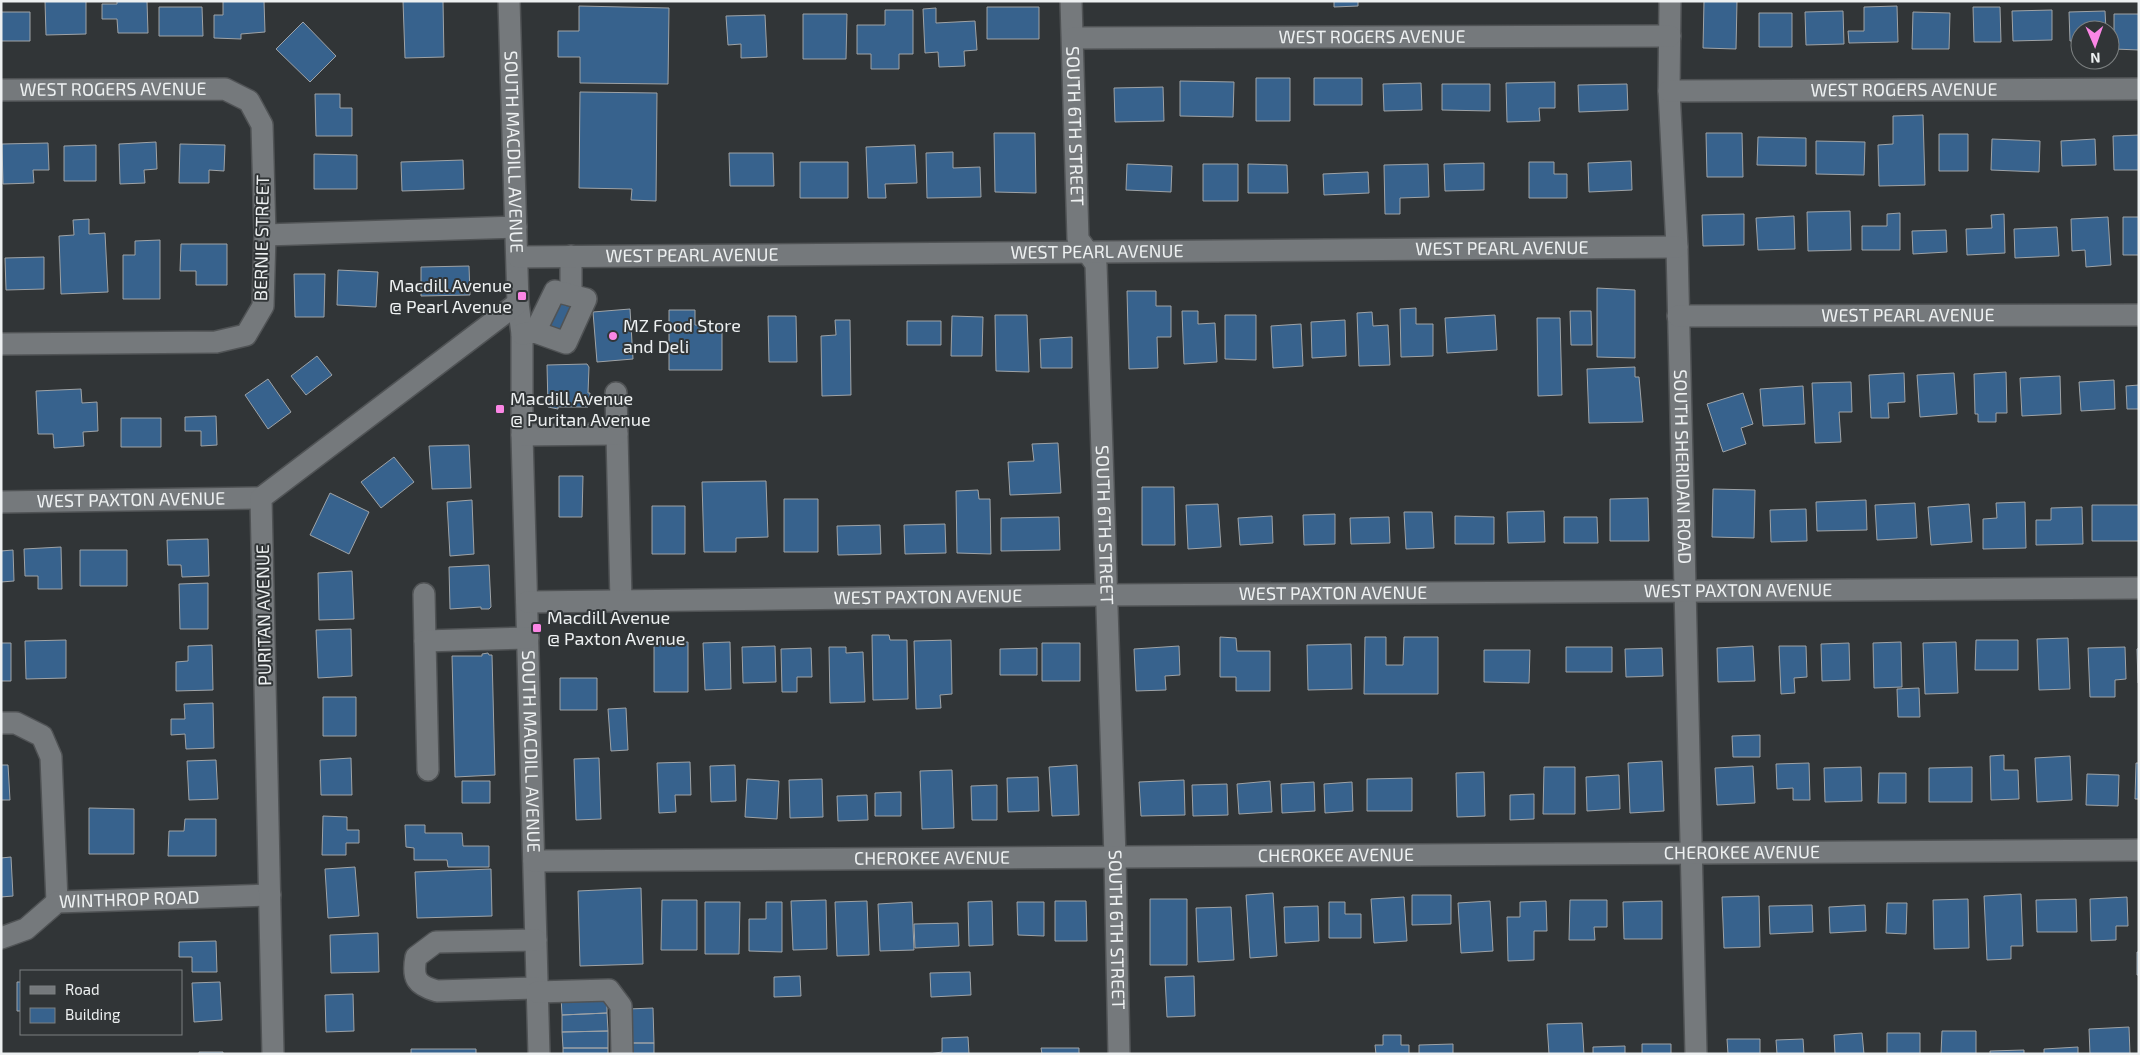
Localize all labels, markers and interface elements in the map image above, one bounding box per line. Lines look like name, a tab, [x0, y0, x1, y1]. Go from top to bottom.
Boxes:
north arrow	[2070, 20, 2120, 70]
street label: WEST ROGERS AVENUE	[1278, 25, 1466, 47]
street label: SOUTH 6TH STREET	[1062, 46, 1089, 207]
street label: SOUTH MACDILL AVENUE	[500, 50, 529, 254]
text: N	[2090, 50, 2101, 67]
street label: WEST ROGERS AVENUE	[19, 77, 207, 100]
street label: WEST ROGERS AVENUE	[1810, 78, 1998, 100]
street label: BERNIE STREET	[249, 174, 273, 301]
street label: WEST PEARL AVENUE	[1415, 236, 1589, 259]
street label: WEST PEARL AVENUE	[1010, 239, 1184, 263]
street label: WEST PEARL AVENUE	[605, 243, 779, 266]
place label: Macdill Avenue @ Pearl Avenue	[389, 274, 512, 317]
marker: Macdill Avenue @ Pearl Avenue	[516, 290, 528, 302]
street label: WEST PEARL AVENUE	[1821, 303, 1995, 326]
place label: MZ Food Store and Deli	[623, 314, 741, 357]
marker: MZ Food Store and Deli	[607, 330, 619, 342]
street label: SOUTH SHERIDAN ROAD	[1670, 369, 1696, 564]
place label: Macdill Avenue @ Puritan Avenue	[510, 387, 651, 430]
marker: Macdill Avenue @ Puritan Avenue	[494, 403, 506, 415]
street label: SOUTH 6TH STREET	[1092, 445, 1119, 606]
street label: WEST PAXTON AVENUE	[37, 487, 225, 511]
street label: PURITAN AVENUE	[251, 544, 275, 686]
street label: WEST PAXTON AVENUE	[1644, 578, 1832, 601]
street label: WEST PAXTON AVENUE	[1239, 581, 1427, 604]
street label: WEST PAXTON AVENUE	[834, 584, 1022, 608]
place label: Macdill Avenue @ Paxton Avenue	[547, 606, 685, 649]
marker: Macdill Avenue @ Paxton Avenue	[531, 622, 543, 634]
street label: SOUTH MACDILL AVENUE	[518, 650, 545, 853]
street label: CHEROKEE AVENUE	[1664, 840, 1820, 863]
street label: CHEROKEE AVENUE	[1258, 843, 1414, 866]
street label: CHEROKEE AVENUE	[854, 846, 1010, 869]
street label: SOUTH 6TH STREET	[1105, 849, 1130, 1010]
street label: WINTHROP ROAD	[59, 885, 200, 912]
legend	[20, 970, 182, 1035]
text: Road	[65, 980, 100, 998]
text: Building	[65, 1005, 121, 1023]

